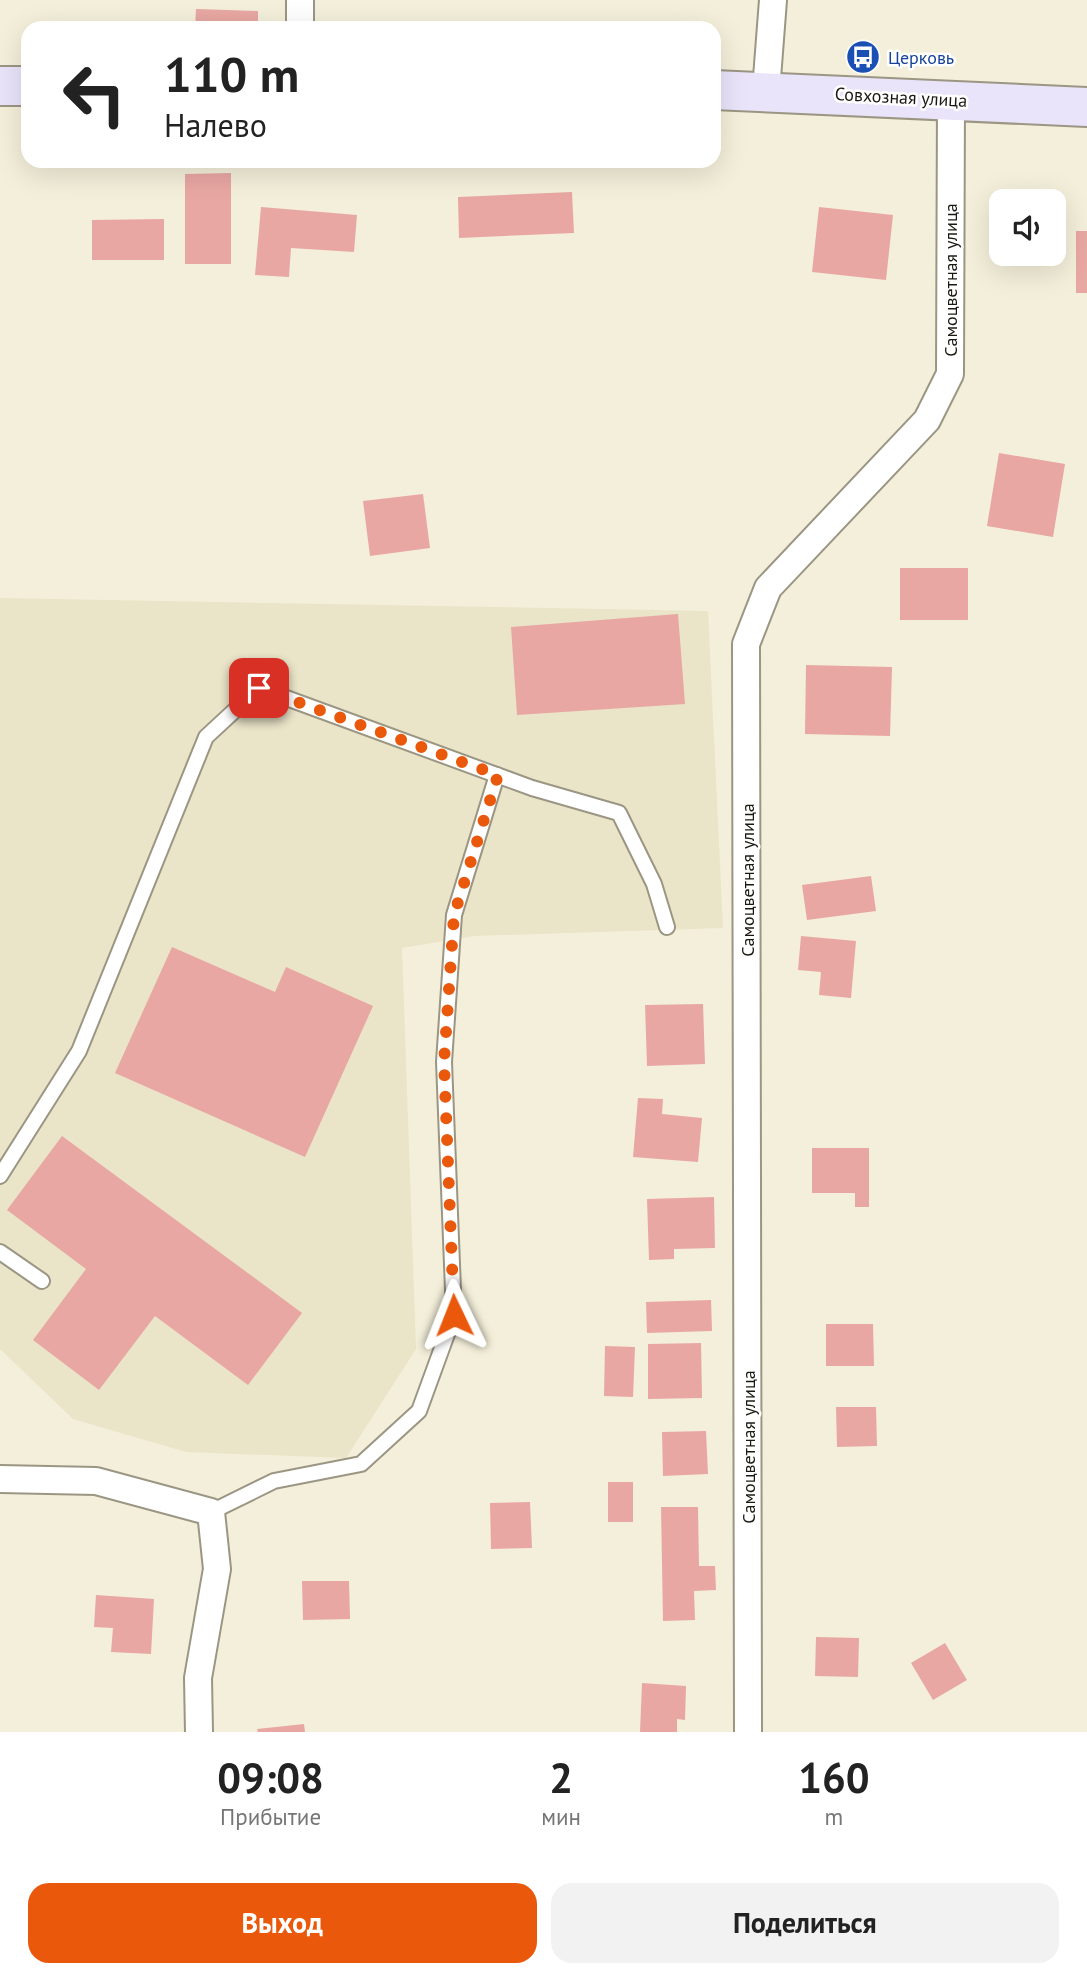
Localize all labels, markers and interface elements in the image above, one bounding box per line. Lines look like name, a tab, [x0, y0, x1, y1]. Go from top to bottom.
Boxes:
bus stop icon: Церковь	[844, 38, 882, 76]
text: 110 m	[164, 42, 299, 106]
place label: Церковь	[888, 46, 954, 69]
icon: left	[49, 49, 140, 140]
street label: Совхозная улица	[834, 82, 968, 112]
text: Налево	[164, 104, 267, 146]
map controls	[989, 189, 1066, 266]
button: sound	[989, 189, 1066, 266]
street label: Самоцветная улица	[939, 203, 962, 357]
pin	[229, 658, 289, 718]
icon: arrive	[240, 669, 278, 707]
street label: Самоцветная улица	[736, 803, 759, 957]
position arrow	[417, 1278, 491, 1352]
street label: Самоцветная улица	[737, 1370, 760, 1524]
text: 09:08	[217, 1750, 324, 1805]
text: 2	[549, 1750, 573, 1805]
text: 160	[798, 1750, 870, 1805]
text: Прибытие	[220, 1802, 321, 1831]
text: мин	[541, 1802, 581, 1831]
text: m	[825, 1802, 843, 1831]
button: Выход	[28, 1883, 537, 1963]
button: Поделиться	[551, 1883, 1059, 1963]

